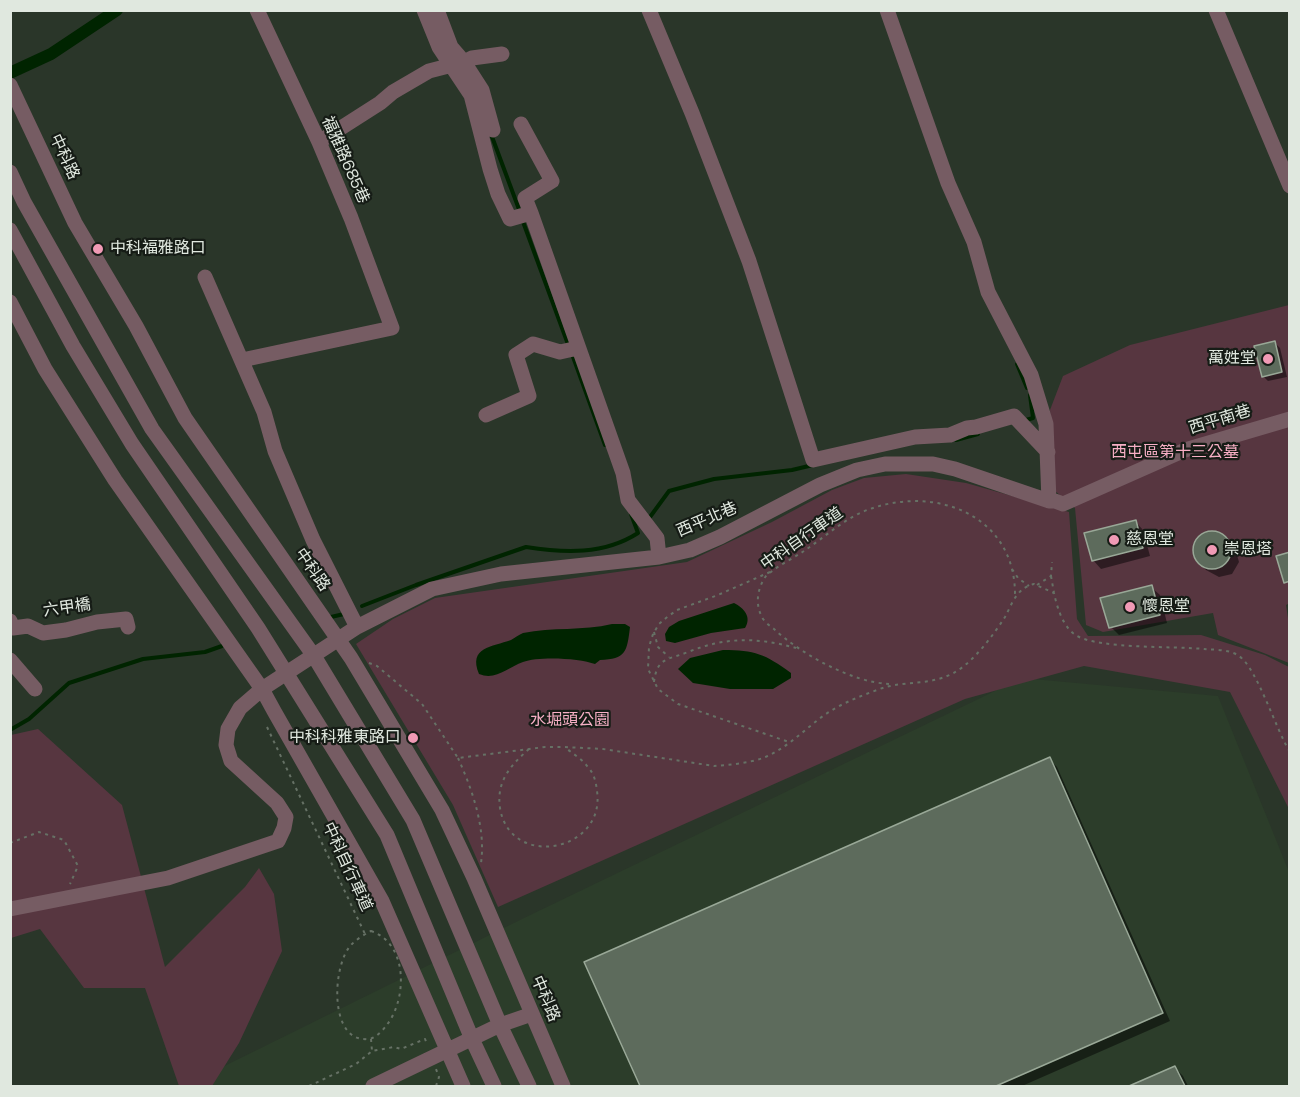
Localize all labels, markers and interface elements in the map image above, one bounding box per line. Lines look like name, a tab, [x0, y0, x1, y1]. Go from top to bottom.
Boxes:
street label: 福雅路685巷	[317, 113, 373, 207]
street label: 中科路	[45, 131, 83, 183]
place label: 中科福雅路口	[110, 239, 206, 259]
marker: 中科福雅路口	[91, 242, 105, 256]
place label: 萬姓堂	[1208, 349, 1256, 369]
marker: 萬姓堂	[1261, 352, 1275, 366]
street label: 西平南巷	[1187, 401, 1253, 439]
park label: 西屯區第十三公墓	[1111, 443, 1239, 463]
street label: 西平北巷	[674, 499, 740, 541]
street label: 中科自行車道	[757, 504, 847, 574]
place label: 慈恩堂	[1126, 530, 1174, 550]
marker: 慈恩堂	[1107, 533, 1121, 547]
place label: 崇恩塔	[1224, 540, 1272, 560]
marker: 崇恩塔	[1205, 543, 1219, 557]
street label: 中科路	[290, 545, 334, 595]
street label: 六甲橋	[42, 595, 92, 621]
place label: 懷恩堂	[1142, 597, 1190, 617]
marker: 懷恩堂	[1123, 600, 1137, 614]
park label: 水堀頭公園	[530, 711, 610, 731]
place label: 中科科雅東路口	[289, 728, 401, 748]
marker: 中科科雅東路口	[406, 731, 420, 745]
street label: 中科自行車道	[318, 819, 376, 915]
street label: 中科路	[527, 973, 563, 1025]

